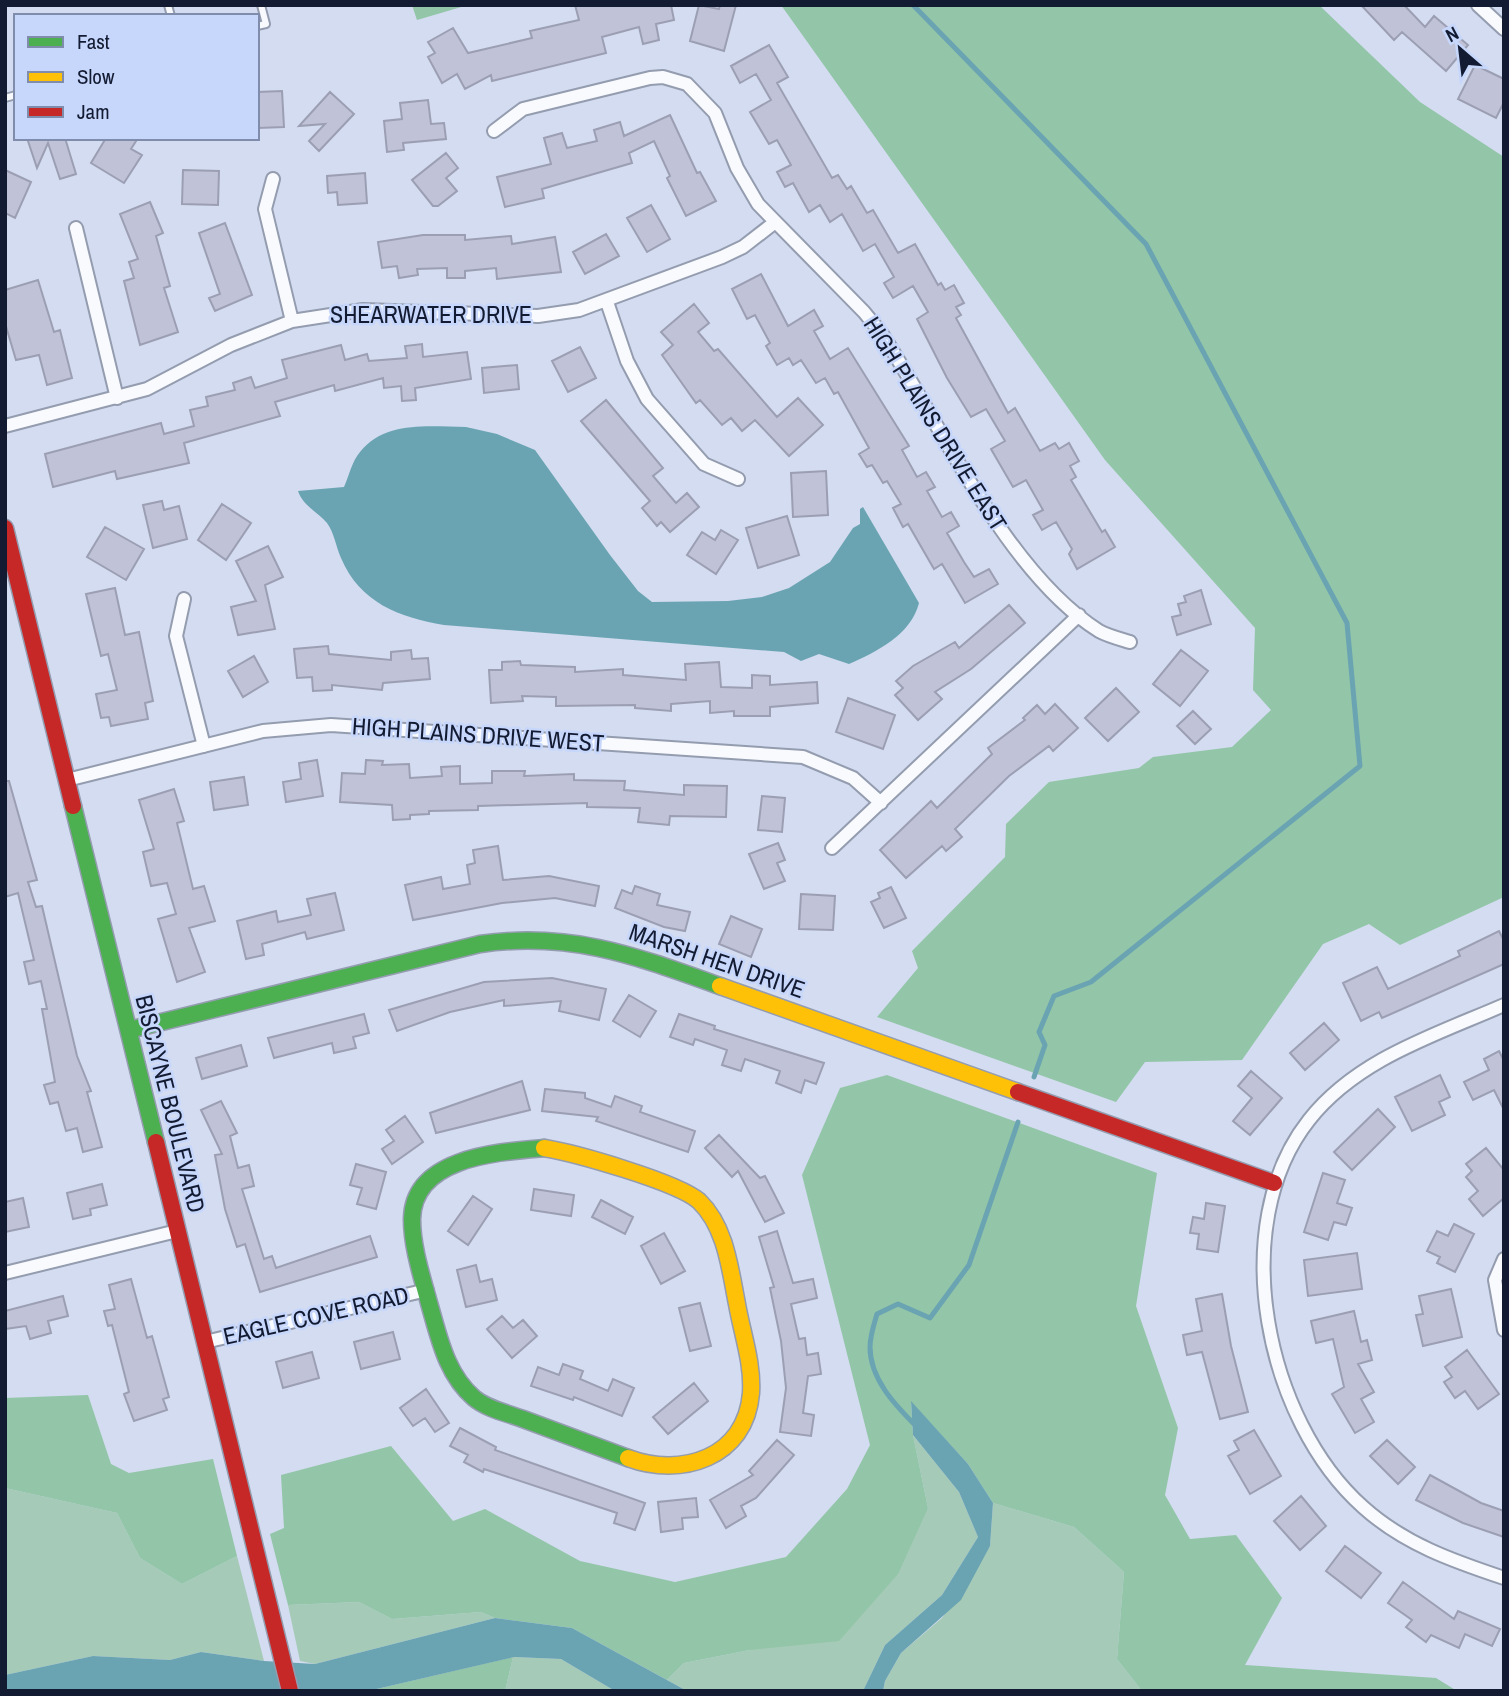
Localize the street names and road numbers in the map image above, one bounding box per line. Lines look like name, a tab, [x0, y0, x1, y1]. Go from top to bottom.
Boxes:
street label: SHEARWATER DRIVE	[330, 298, 532, 330]
street label: HIGH PLAINS DRIVE EAST	[857, 310, 1015, 537]
street label: HIGH PLAINS DRIVE WEST	[351, 709, 605, 759]
street label: MARSH HEN DRIVE	[625, 915, 809, 1005]
street label: BISCAYNE BOULEVARD	[128, 991, 214, 1216]
street label: EAGLE COVE ROAD	[220, 1278, 412, 1352]

